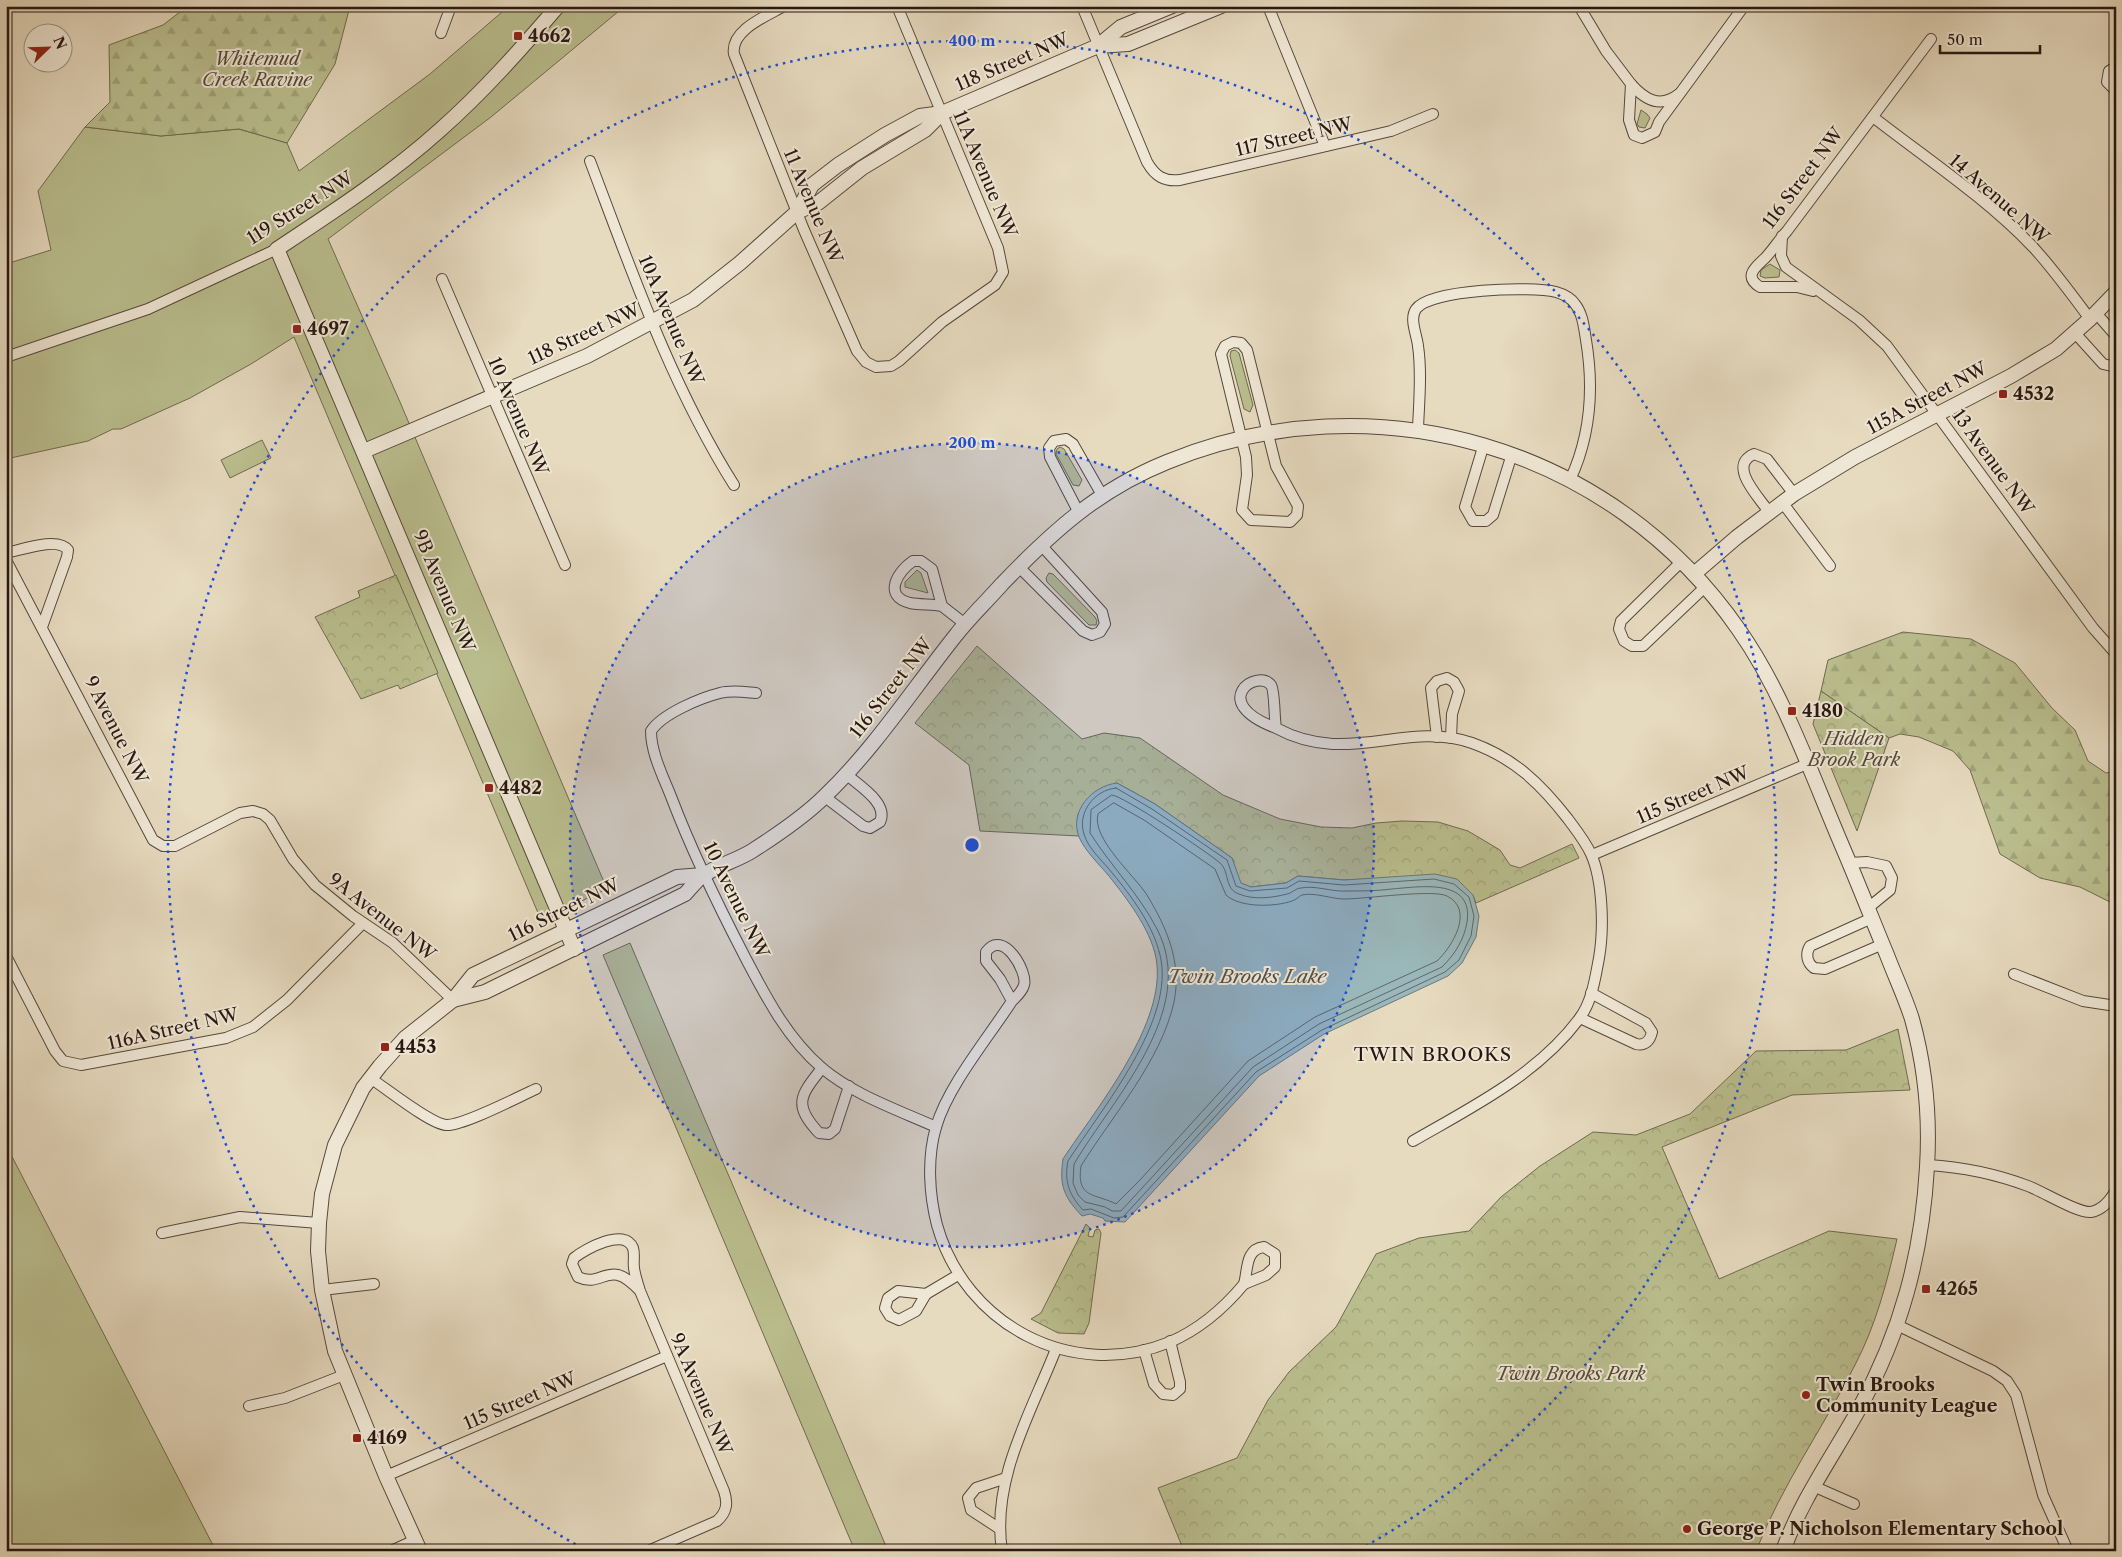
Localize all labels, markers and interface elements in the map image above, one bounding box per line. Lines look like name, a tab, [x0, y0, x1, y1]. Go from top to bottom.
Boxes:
north arrow	[22, 22, 72, 72]
scale bar	[1940, 22, 2040, 54]
place label: 4662	[528, 25, 571, 47]
street label: 118 Street NW	[952, 28, 1073, 96]
marker: 4662	[512, 30, 524, 42]
text: 50 m	[1947, 30, 1983, 49]
text: 400 m	[949, 31, 995, 50]
text: N	[49, 34, 71, 52]
park label: Whitemud Creek Ravine	[202, 48, 313, 91]
street label: 11A Avenue NW	[948, 107, 1022, 242]
street label: 117 Street NW	[1233, 113, 1356, 161]
street label: 116 Street NW	[1758, 122, 1849, 233]
street label: 11 Avenue NW	[779, 145, 848, 268]
street label: 14 Avenue NW	[1944, 150, 2055, 249]
street label: 119 Street NW	[243, 166, 358, 249]
street label: 10A Avenue NW	[634, 252, 709, 389]
street label: 118 Street NW	[525, 298, 645, 370]
place label: 4697	[307, 318, 349, 340]
marker: 4697	[291, 323, 303, 335]
street label: 10 Avenue NW	[483, 354, 553, 480]
street label: 115A Street NW	[1863, 357, 1992, 439]
place label: 4532	[2013, 383, 2054, 405]
marker: 4532	[1997, 388, 2009, 400]
street label: 13 Avenue NW	[1947, 405, 2039, 520]
text: 200 m	[949, 433, 995, 452]
street label: 9B Avenue NW	[408, 527, 480, 657]
street label: 116 Street NW	[845, 633, 938, 742]
street label: 9 Avenue NW	[79, 672, 153, 789]
place label: 4180	[1802, 700, 1843, 722]
marker: 4180	[1786, 705, 1798, 717]
park label: Hidden Brook Park	[1806, 728, 1901, 771]
street label: 115 Street NW	[1633, 761, 1754, 829]
place label: 4482	[499, 777, 542, 799]
marker: 4482	[483, 782, 495, 794]
centre of rings	[963, 836, 981, 854]
street label: 10 Avenue NW	[698, 838, 774, 963]
street label: 9A Avenue NW	[324, 868, 441, 966]
street label: 116 Street NW	[505, 873, 624, 946]
water label: Twin Brooks Lake	[1168, 965, 1327, 988]
street label: 116A Street NW	[105, 1003, 242, 1055]
place label: 4453	[395, 1036, 436, 1058]
marker: 4453	[379, 1041, 391, 1053]
district label: TWIN BROOKS	[1354, 1043, 1512, 1066]
place label: 4265	[1936, 1278, 1978, 1300]
marker: 4265	[1920, 1283, 1932, 1295]
street label: 9A Avenue NW	[665, 1330, 737, 1459]
park label: Twin Brooks Park	[1496, 1363, 1646, 1385]
street label: 115 Street NW	[460, 1367, 581, 1435]
place label: Twin Brooks Community League	[1816, 1374, 1998, 1417]
marker: Twin Brooks Community League	[1800, 1389, 1812, 1401]
place label: 4169	[367, 1427, 407, 1449]
marker: 4169	[351, 1432, 363, 1444]
place label: George P. Nicholson Elementary School	[1697, 1518, 2063, 1540]
marker: George P. Nicholson Elementary School	[1681, 1523, 1693, 1535]

